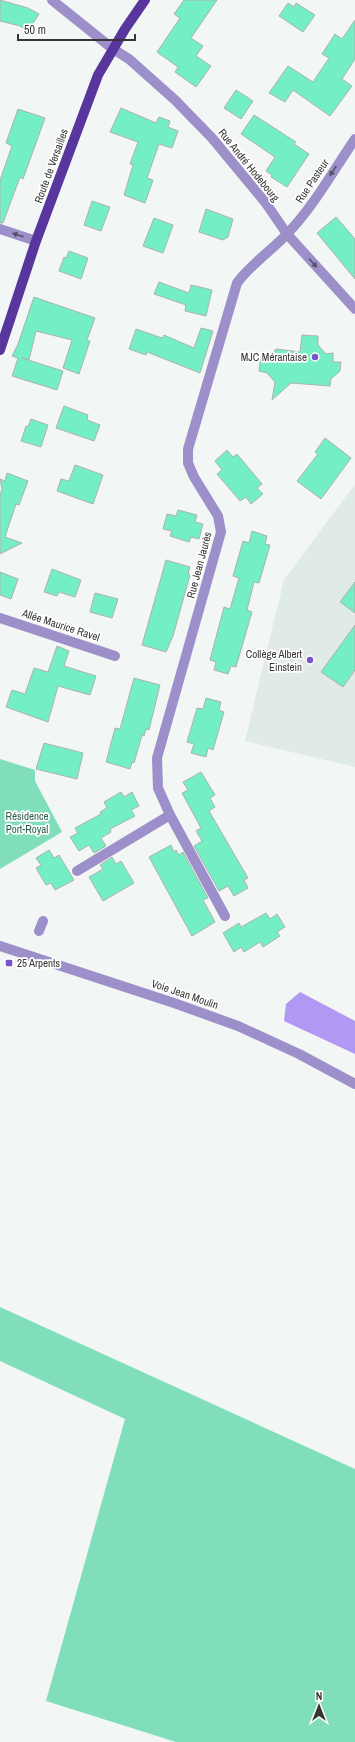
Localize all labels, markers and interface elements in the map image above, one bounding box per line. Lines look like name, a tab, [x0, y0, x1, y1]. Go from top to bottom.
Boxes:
scale bar	[18, 16, 135, 42]
text: 50 m	[24, 22, 46, 38]
street label: Route de Versailles	[31, 126, 71, 205]
street label: Rue André Hodebourg	[215, 126, 283, 204]
street label: Rue Pasteur	[292, 156, 332, 206]
one-way arrow	[329, 166, 337, 177]
one-way arrow	[12, 232, 24, 238]
one-way arrow	[309, 258, 318, 268]
place label: MJC Mérantaise	[241, 350, 307, 364]
marker: MJC Mérantaise	[310, 352, 320, 362]
street label: Rue Jean Jaurès	[183, 530, 215, 600]
street label: Allée Maurice Ravel	[20, 606, 102, 644]
place label: Collège Albert Einstein	[246, 647, 302, 674]
marker: Collège Albert Einstein	[305, 655, 315, 665]
park label: Résidence Port-Royal	[5, 809, 49, 836]
place label: 25 Arpents	[17, 956, 61, 970]
marker: 25 Arpents	[4, 958, 14, 968]
street label: Voie Jean Moulin	[150, 976, 220, 1012]
north arrow	[299, 1686, 339, 1726]
text: N	[316, 1689, 322, 1703]

